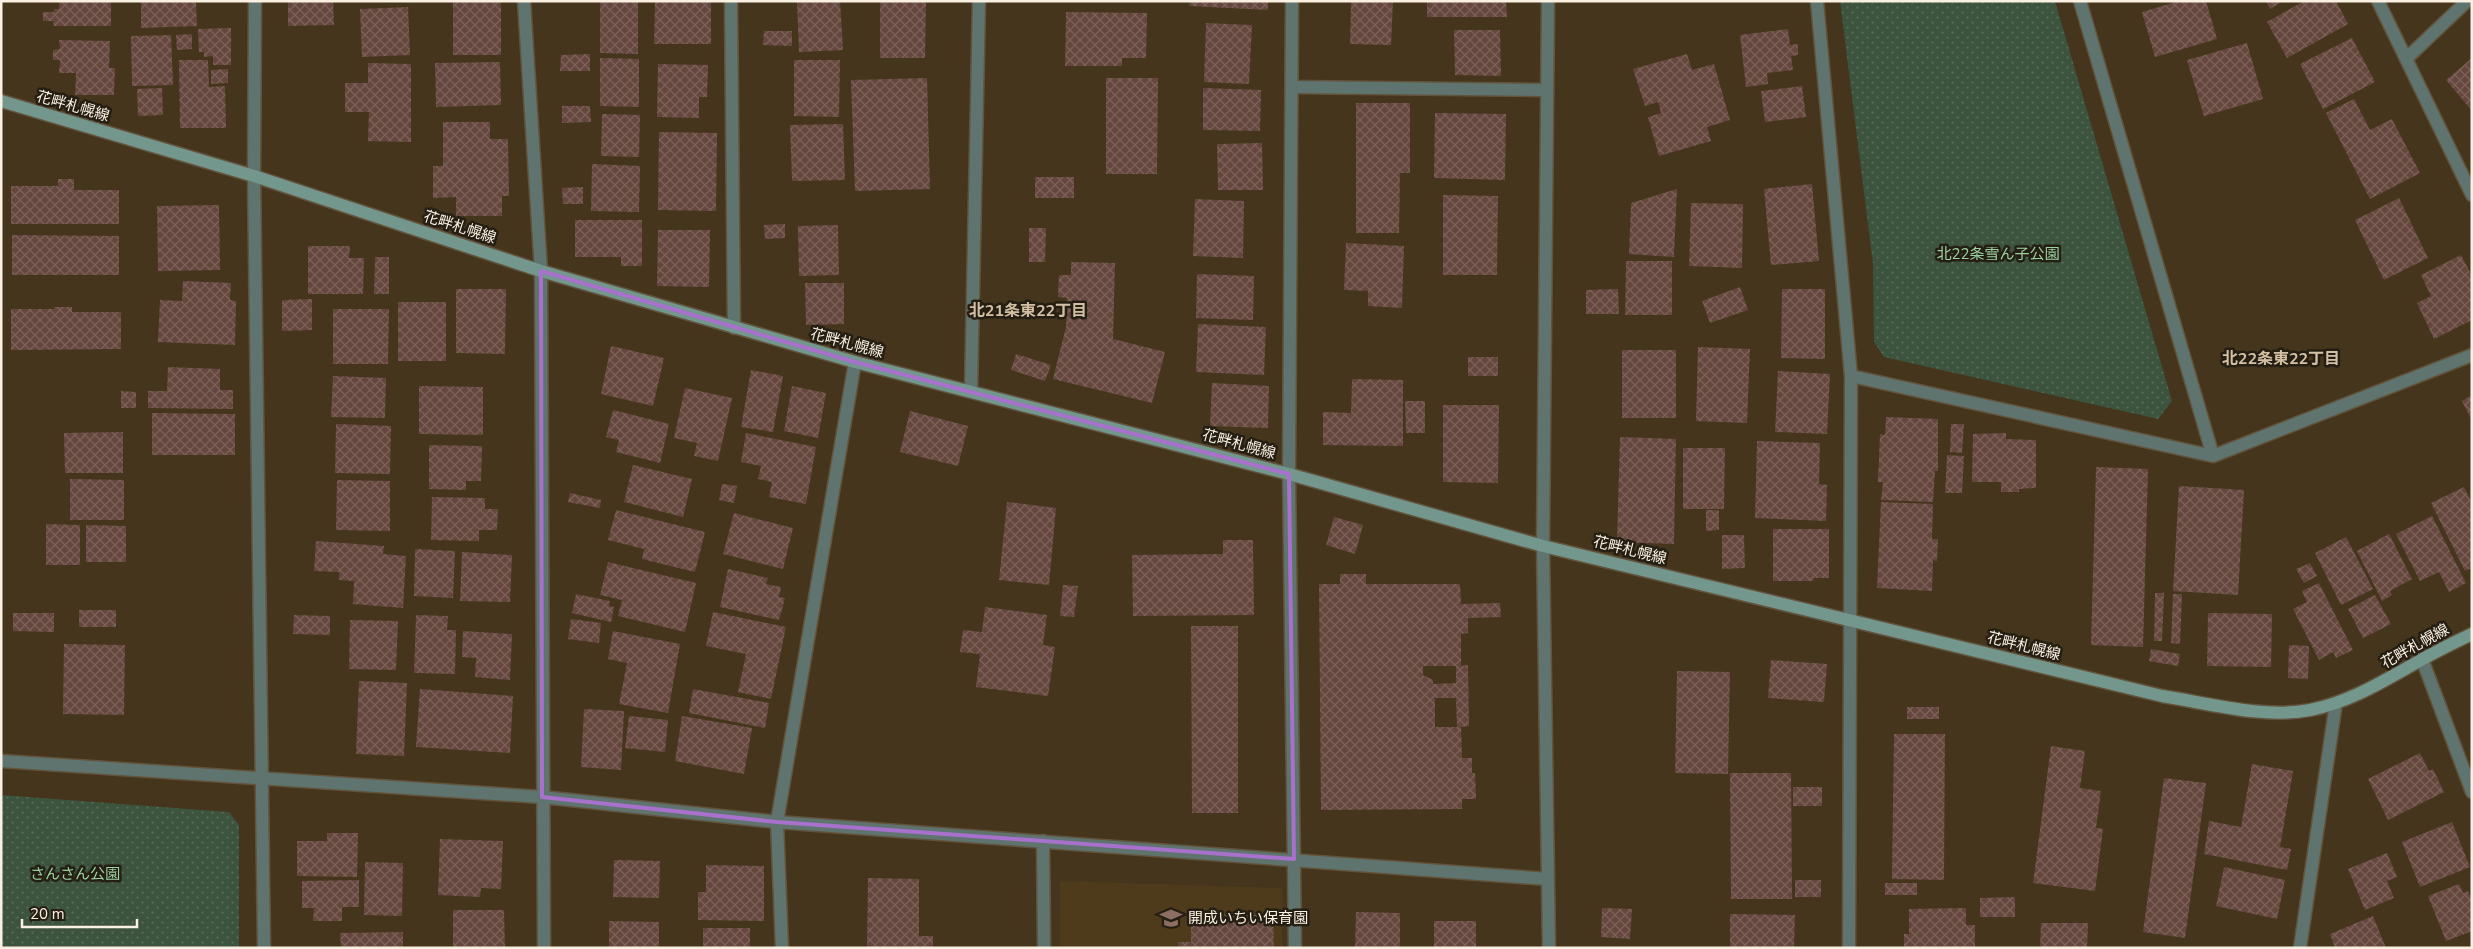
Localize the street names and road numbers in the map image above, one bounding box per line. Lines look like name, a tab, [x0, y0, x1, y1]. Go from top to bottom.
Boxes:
street label: 花畔札幌線	[34, 86, 112, 126]
street label: 花畔札幌線	[421, 206, 499, 248]
street label: 花畔札幌線	[808, 324, 886, 362]
street label: 花畔札幌線	[1200, 425, 1278, 463]
street label: 花畔札幌線	[1591, 531, 1669, 569]
street label: 花畔札幌線	[2377, 619, 2453, 673]
street label: 花畔札幌線	[1985, 627, 2063, 665]

